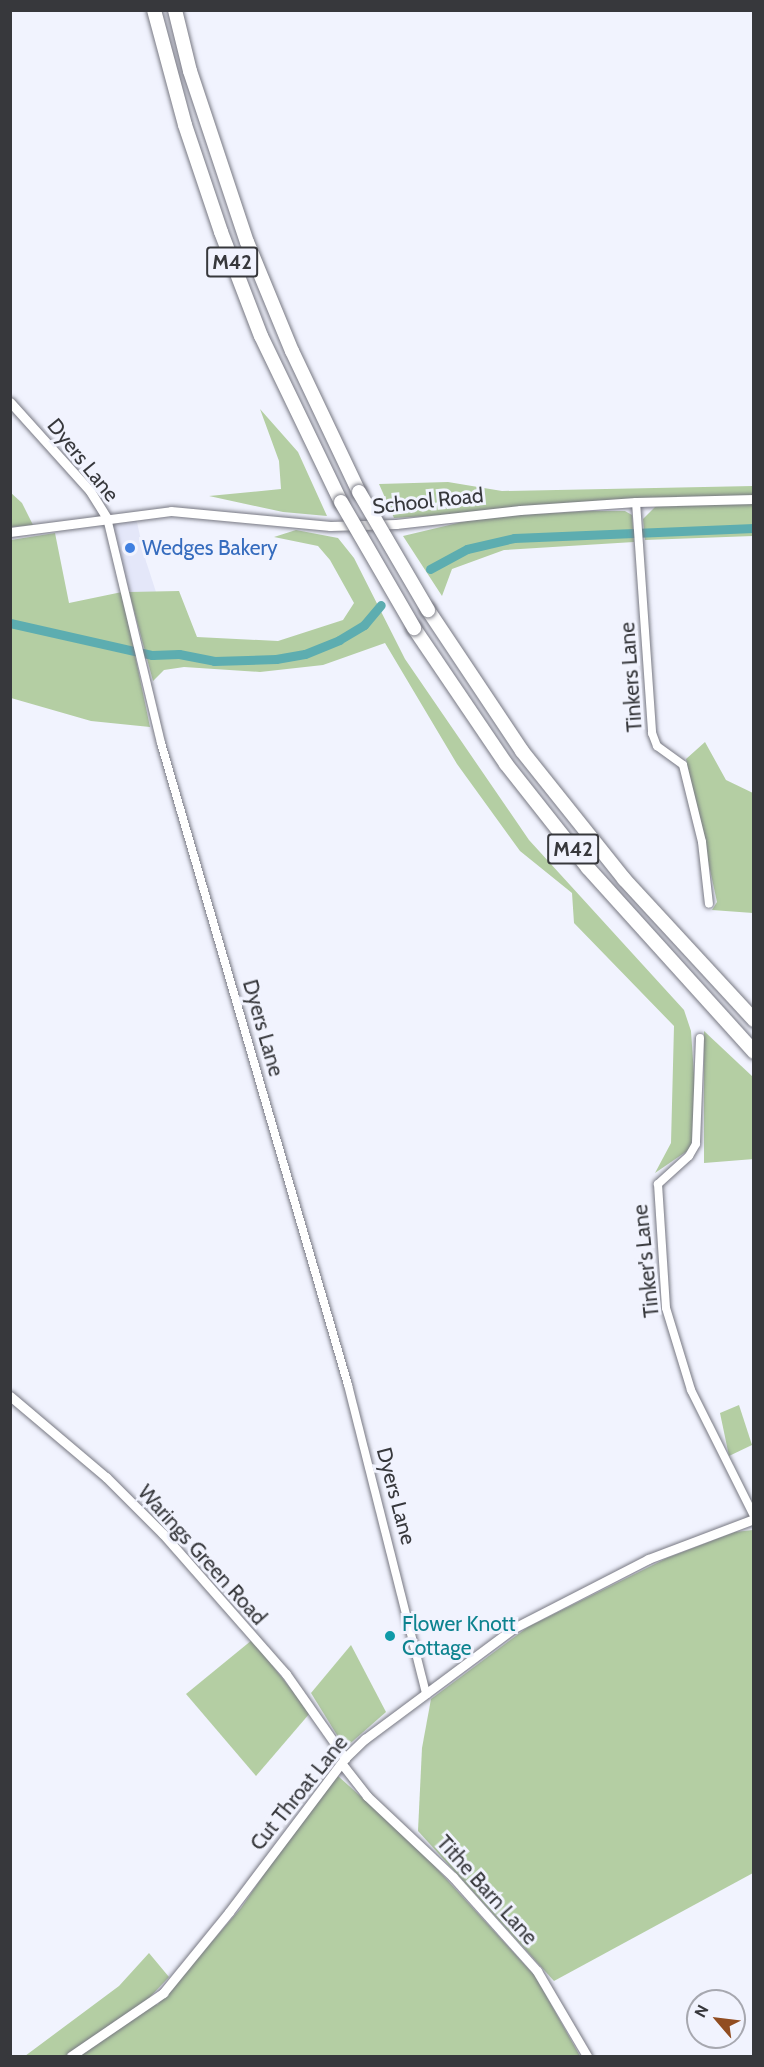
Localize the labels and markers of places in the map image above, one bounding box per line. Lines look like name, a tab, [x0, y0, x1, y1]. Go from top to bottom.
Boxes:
place label: Wedges Bakery	[142, 535, 278, 561]
marker: Wedges Bakery	[123, 541, 137, 555]
place label: Flower Knott Cottage	[402, 1611, 516, 1661]
marker: Flower Knott Cottage	[383, 1629, 397, 1643]

